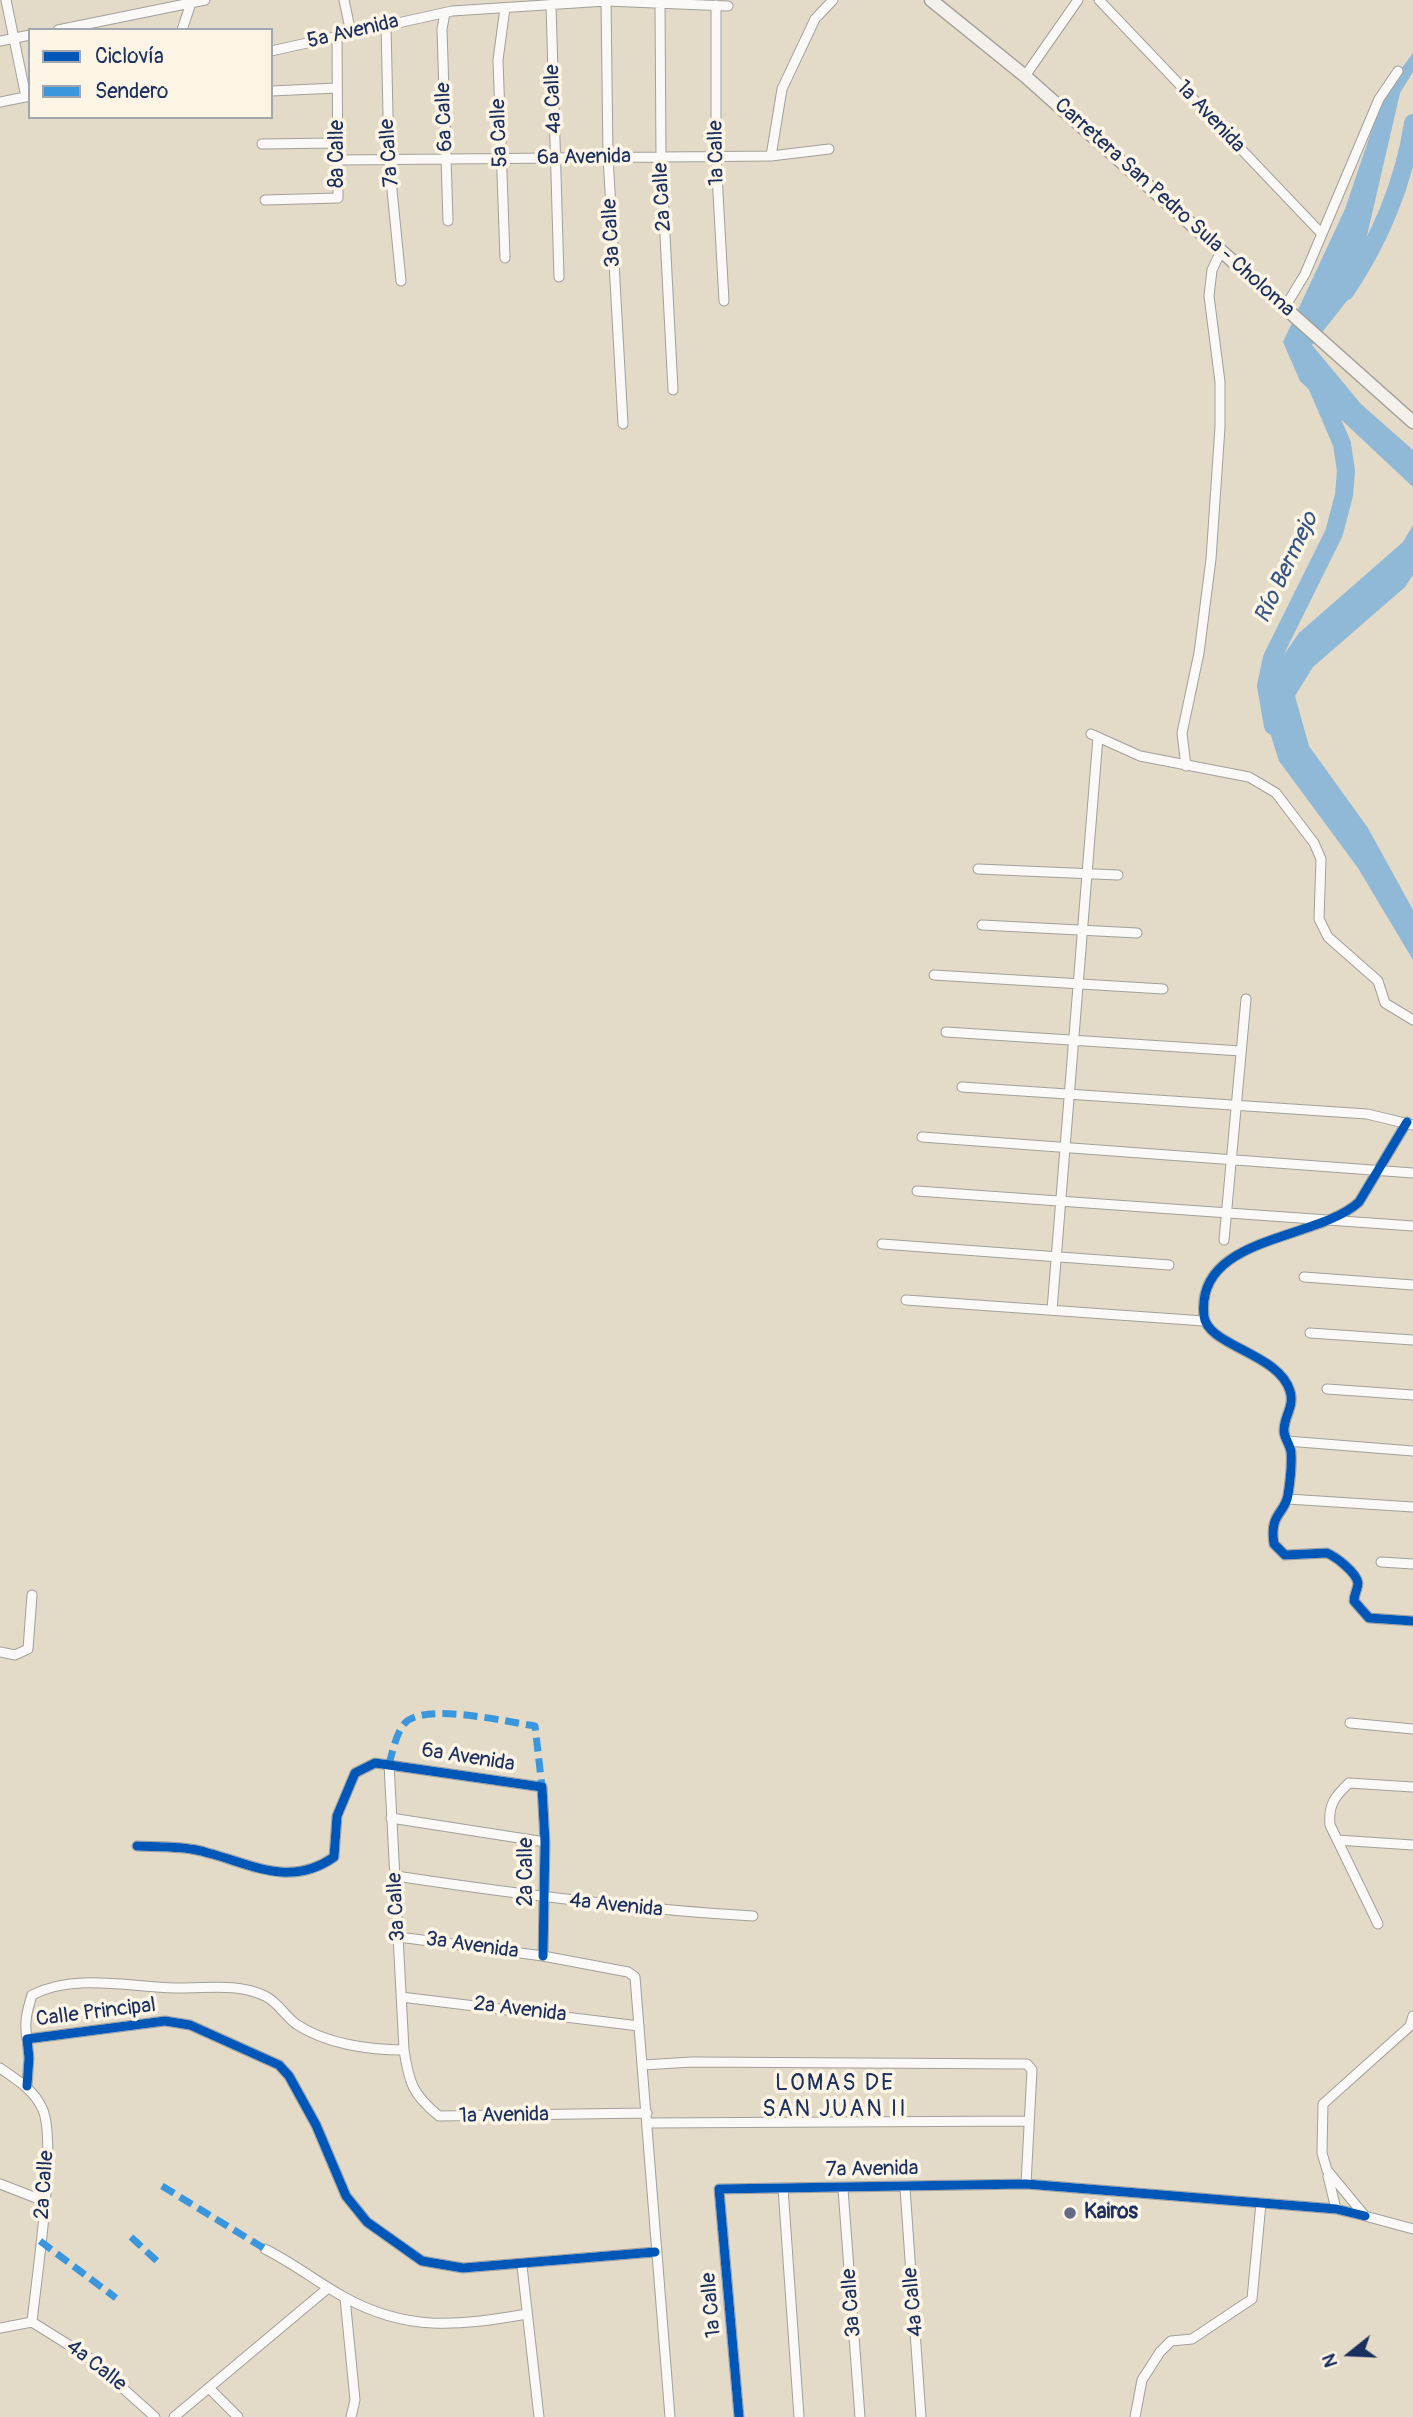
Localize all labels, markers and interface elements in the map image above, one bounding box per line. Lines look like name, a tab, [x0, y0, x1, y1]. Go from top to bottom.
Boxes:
street label: 5a Avenida	[305, 9, 401, 55]
legend	[28, 28, 273, 119]
text: Ciclovía	[95, 43, 164, 70]
street label: 4a Calle	[540, 64, 568, 134]
street label: 1a Avenida	[1170, 76, 1250, 158]
text: Sendero	[95, 78, 168, 105]
street label: 6a Calle	[431, 82, 459, 152]
street label: Carretera San Pedro Sula - Choloma	[1049, 93, 1299, 323]
street label: 5a Calle	[486, 98, 514, 168]
street label: 7a Calle	[375, 118, 405, 188]
street label: 8a Calle	[325, 120, 351, 188]
street label: 1a Calle	[704, 120, 730, 186]
street label: 6a Avenida	[537, 145, 631, 171]
street label: 2a Calle	[649, 162, 677, 232]
street label: 3a Calle	[598, 198, 626, 268]
water label: Río Bermejo	[1249, 508, 1325, 628]
street label: 6a Avenida	[420, 1738, 516, 1778]
street label: 2a Calle	[514, 1837, 540, 1907]
street label: 3a Calle	[383, 1872, 411, 1942]
street label: 4a Avenida	[568, 1889, 664, 1923]
street label: 3a Avenida	[424, 1927, 520, 1965]
street label: 2a Avenida	[472, 1992, 568, 2028]
street label: Calle Principal	[35, 1993, 157, 2033]
district label: LOMAS DE SAN JUAN II	[764, 2070, 906, 2124]
street label: 1a Avenida	[459, 2103, 549, 2129]
street label: 2a Calle	[30, 2150, 60, 2220]
street label: 7a Avenida	[825, 2157, 919, 2183]
place label: Kairos	[1084, 2200, 1138, 2226]
marker: Kairos	[1062, 2205, 1078, 2221]
street label: 4a Calle	[898, 2266, 930, 2338]
street label: 3a Calle	[837, 2268, 867, 2338]
street label: 1a Calle	[697, 2271, 727, 2339]
north arrow	[1315, 2319, 1385, 2389]
street label: 4a Calle	[61, 2335, 131, 2397]
text: N	[1317, 2351, 1343, 2370]

